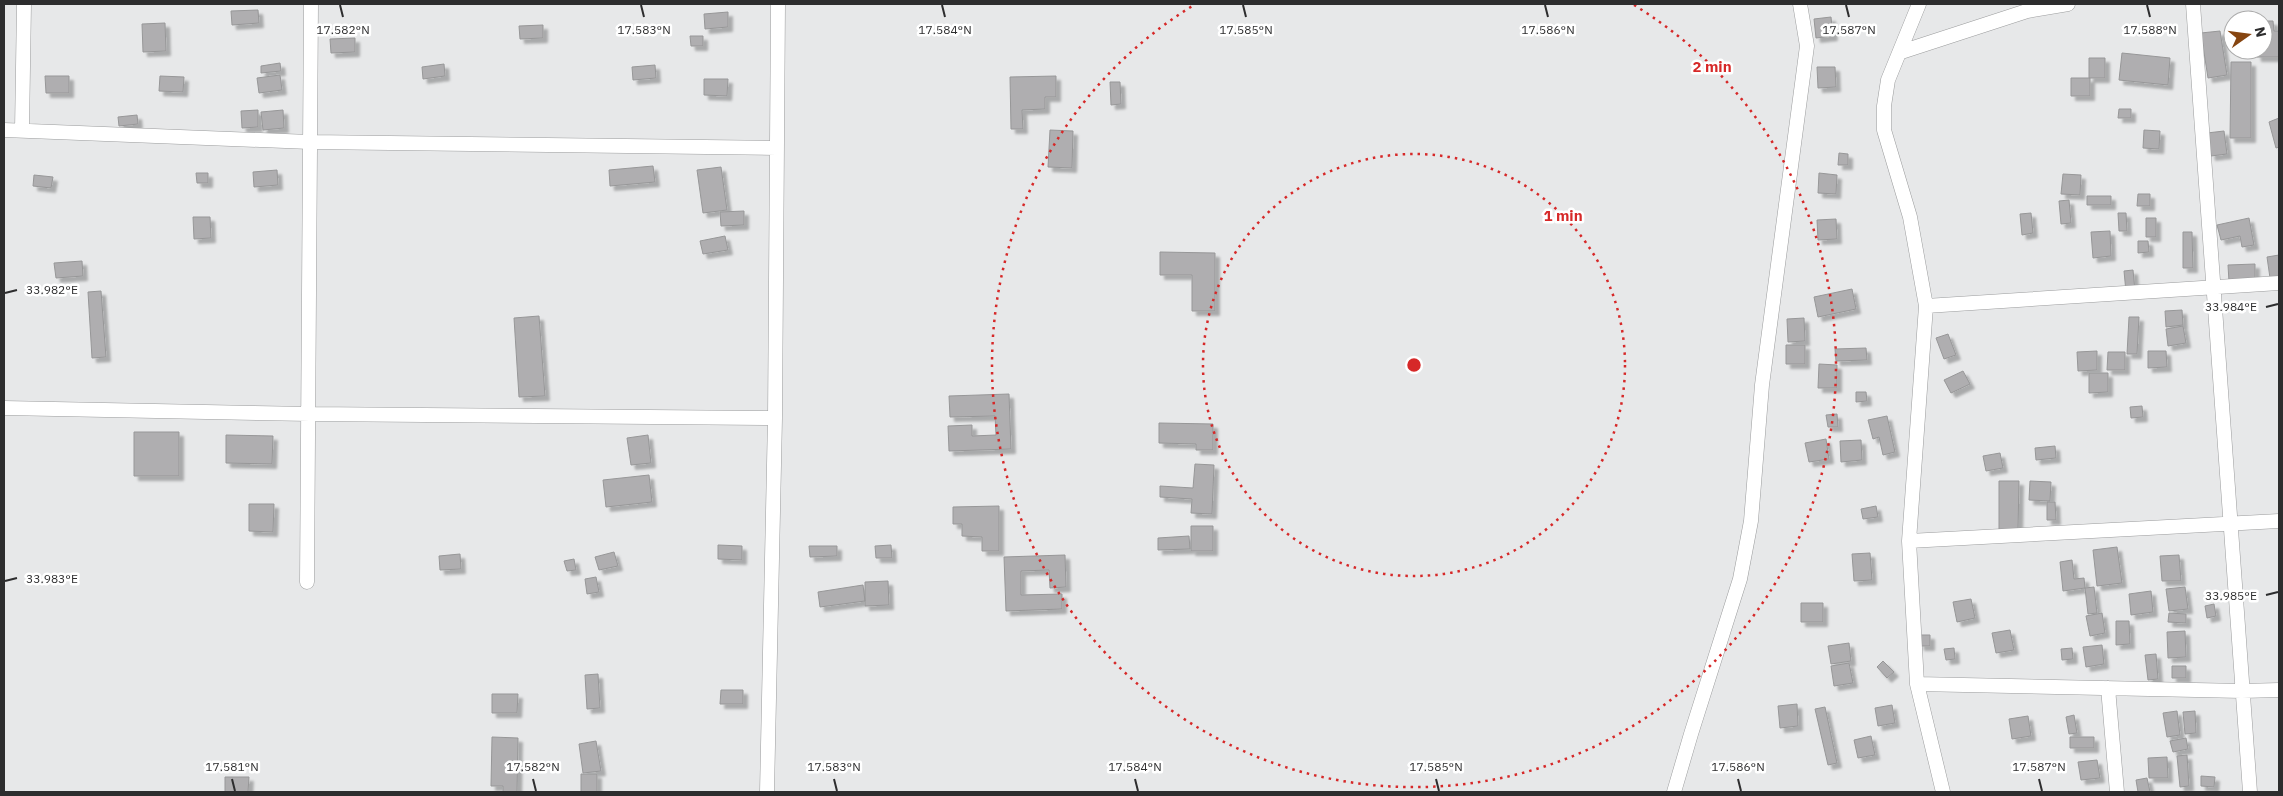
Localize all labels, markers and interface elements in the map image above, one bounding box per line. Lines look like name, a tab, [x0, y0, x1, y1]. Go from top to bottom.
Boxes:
north arrow	[2223, 10, 2273, 60]
text: 17.582°N	[316, 22, 370, 37]
text: 17.583°N	[617, 22, 671, 37]
text: 17.584°N	[918, 22, 972, 37]
text: 17.585°N	[1219, 22, 1273, 37]
text: 17.586°N	[1521, 22, 1575, 37]
text: 17.587°N	[1822, 22, 1876, 37]
text: 17.588°N	[2123, 22, 2177, 37]
text: N	[2251, 25, 2271, 39]
text: 2 min	[1692, 57, 1732, 76]
text: 1 min	[1543, 206, 1583, 225]
text: 33.982°E	[26, 282, 78, 297]
text: 33.984°E	[2205, 299, 2257, 314]
centre of rings	[1405, 356, 1423, 374]
text: 33.983°E	[26, 571, 78, 586]
text: 33.985°E	[2205, 588, 2257, 603]
text: 17.581°N	[205, 759, 259, 774]
text: 17.582°N	[506, 759, 560, 774]
text: 17.583°N	[807, 759, 861, 774]
text: 17.584°N	[1108, 759, 1162, 774]
text: 17.585°N	[1409, 759, 1463, 774]
text: 17.586°N	[1711, 759, 1765, 774]
text: 17.587°N	[2012, 759, 2066, 774]

